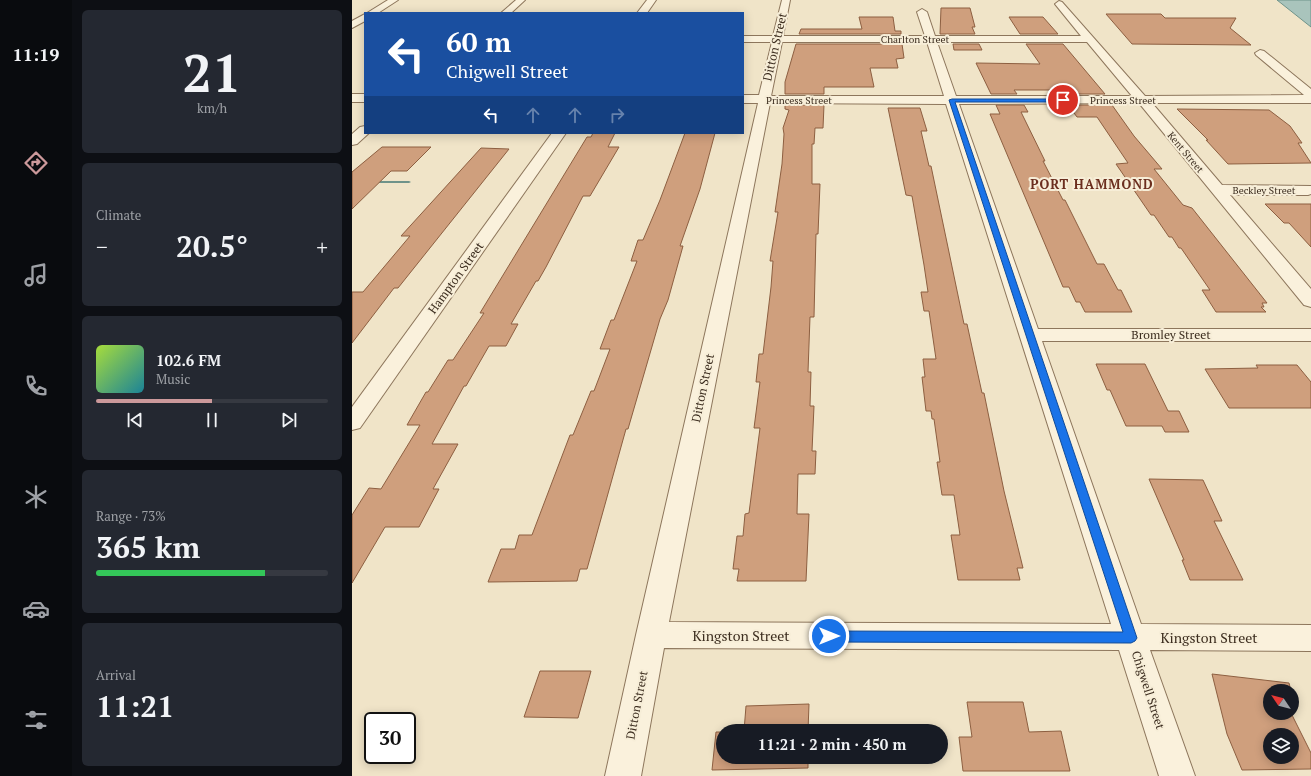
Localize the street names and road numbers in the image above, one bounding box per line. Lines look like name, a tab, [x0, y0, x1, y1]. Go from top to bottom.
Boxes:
street label: Ditton Street	[759, 11, 790, 83]
street label: Charlton Street	[881, 33, 950, 46]
street label: Princess Street	[766, 94, 832, 107]
street label: Princess Street	[1090, 94, 1156, 107]
street label: Kent Street	[1165, 129, 1207, 176]
street label: Beckley Street	[1232, 184, 1296, 197]
street label: Hampton Street	[425, 238, 487, 316]
street label: Bromley Street	[1131, 327, 1211, 342]
street label: Ditton Street	[688, 352, 717, 424]
street label: Kingston Street	[692, 626, 790, 645]
street label: Kingston Street	[1160, 628, 1258, 647]
street label: Chigwell Street	[1129, 649, 1168, 731]
street label: Ditton Street	[622, 669, 651, 741]

